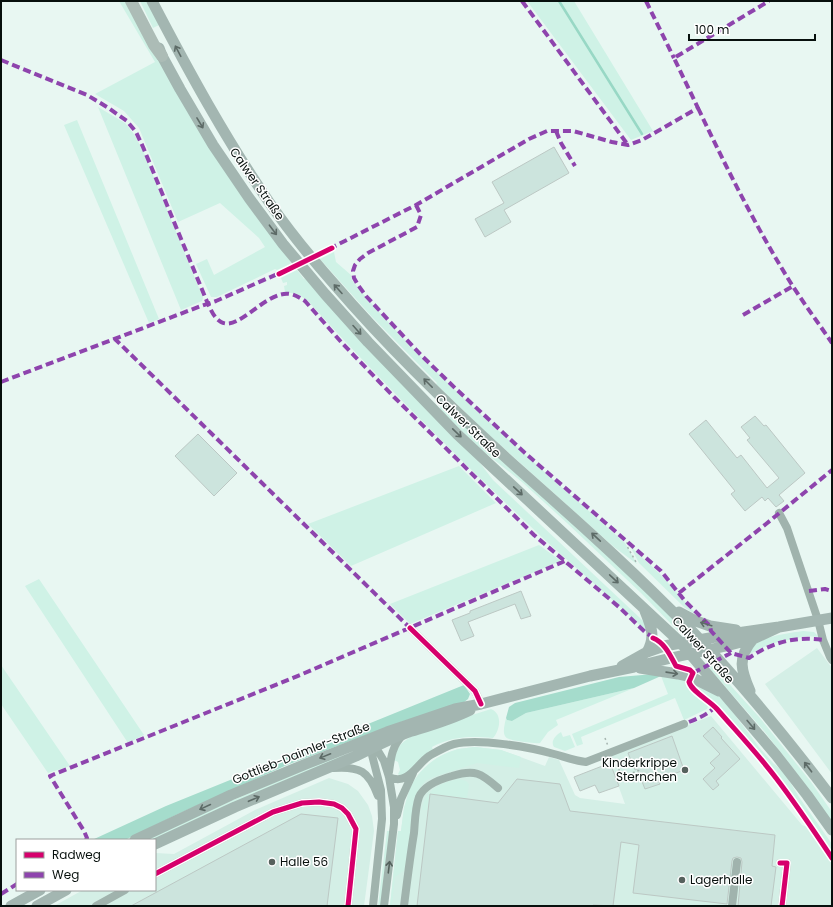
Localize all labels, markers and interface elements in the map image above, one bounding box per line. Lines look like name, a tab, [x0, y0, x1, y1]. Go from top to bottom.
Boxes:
scale bar	[689, 16, 815, 42]
text: 100 m	[695, 21, 729, 38]
one-way arrow	[174, 45, 181, 57]
one-way arrow	[197, 117, 205, 129]
street label: Calwer Straße	[226, 144, 289, 223]
one-way arrow	[269, 225, 277, 236]
one-way arrow	[334, 284, 343, 294]
one-way arrow	[352, 325, 362, 335]
one-way arrow	[423, 378, 433, 388]
street label: Calwer Straße	[432, 390, 505, 461]
one-way arrow	[452, 429, 462, 438]
one-way arrow	[513, 486, 523, 496]
one-way arrow	[591, 533, 601, 542]
one-way arrow	[608, 575, 619, 584]
street label: Calwer Straße	[669, 612, 738, 687]
one-way arrow	[700, 620, 713, 627]
one-way arrow	[665, 669, 678, 677]
street label: Gottlieb-Daimler-Straße	[230, 717, 372, 788]
one-way arrow	[747, 720, 756, 731]
one-way arrow	[320, 753, 332, 761]
place label: Kinderkrippe Sternchen	[602, 754, 677, 785]
one-way arrow	[804, 761, 813, 772]
marker: Kinderkrippe Sternchen	[680, 765, 690, 775]
one-way arrow	[248, 794, 260, 802]
one-way arrow	[200, 804, 212, 811]
legend	[16, 839, 156, 891]
text: Radweg	[52, 846, 101, 863]
place label: Halle 56	[280, 853, 328, 870]
marker: Halle 56	[267, 857, 277, 867]
one-way arrow	[385, 861, 393, 874]
text: Weg	[52, 866, 79, 883]
place label: Lagerhalle	[690, 871, 752, 888]
marker: Lagerhalle	[677, 875, 687, 885]

